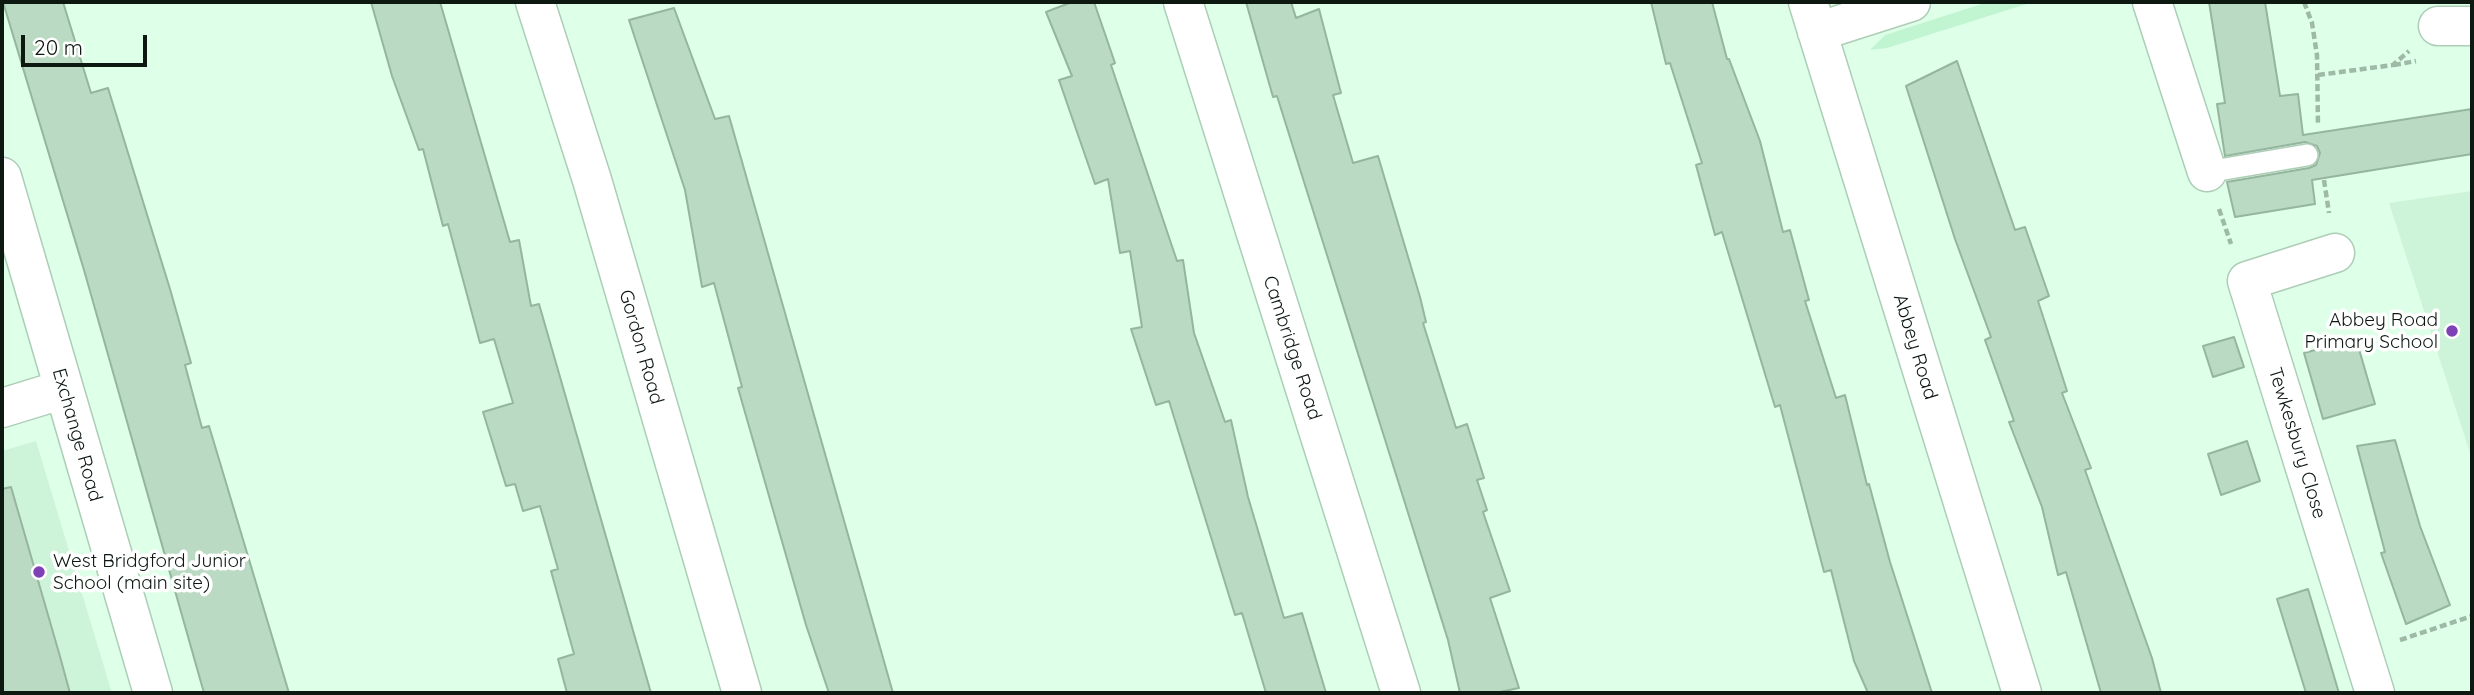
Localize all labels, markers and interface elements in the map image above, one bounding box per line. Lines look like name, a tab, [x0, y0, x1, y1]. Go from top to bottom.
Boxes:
scale bar	[24, 21, 150, 65]
text: 20 m	[34, 34, 83, 60]
street label: Cambridge Road	[1258, 273, 1326, 423]
street label: Gordon Road	[614, 287, 668, 407]
street label: Abbey Road	[1888, 292, 1942, 402]
place label: Abbey Road Primary School	[2305, 309, 2438, 353]
marker: Abbey Road Primary School	[2444, 323, 2460, 339]
street label: Tewkesbury Close	[2263, 365, 2331, 521]
street label: Exchange Road	[47, 366, 107, 504]
place label: West Bridgford Junior School (main site)	[53, 550, 246, 594]
marker: West Bridgford Junior School (main site)	[31, 564, 47, 580]

